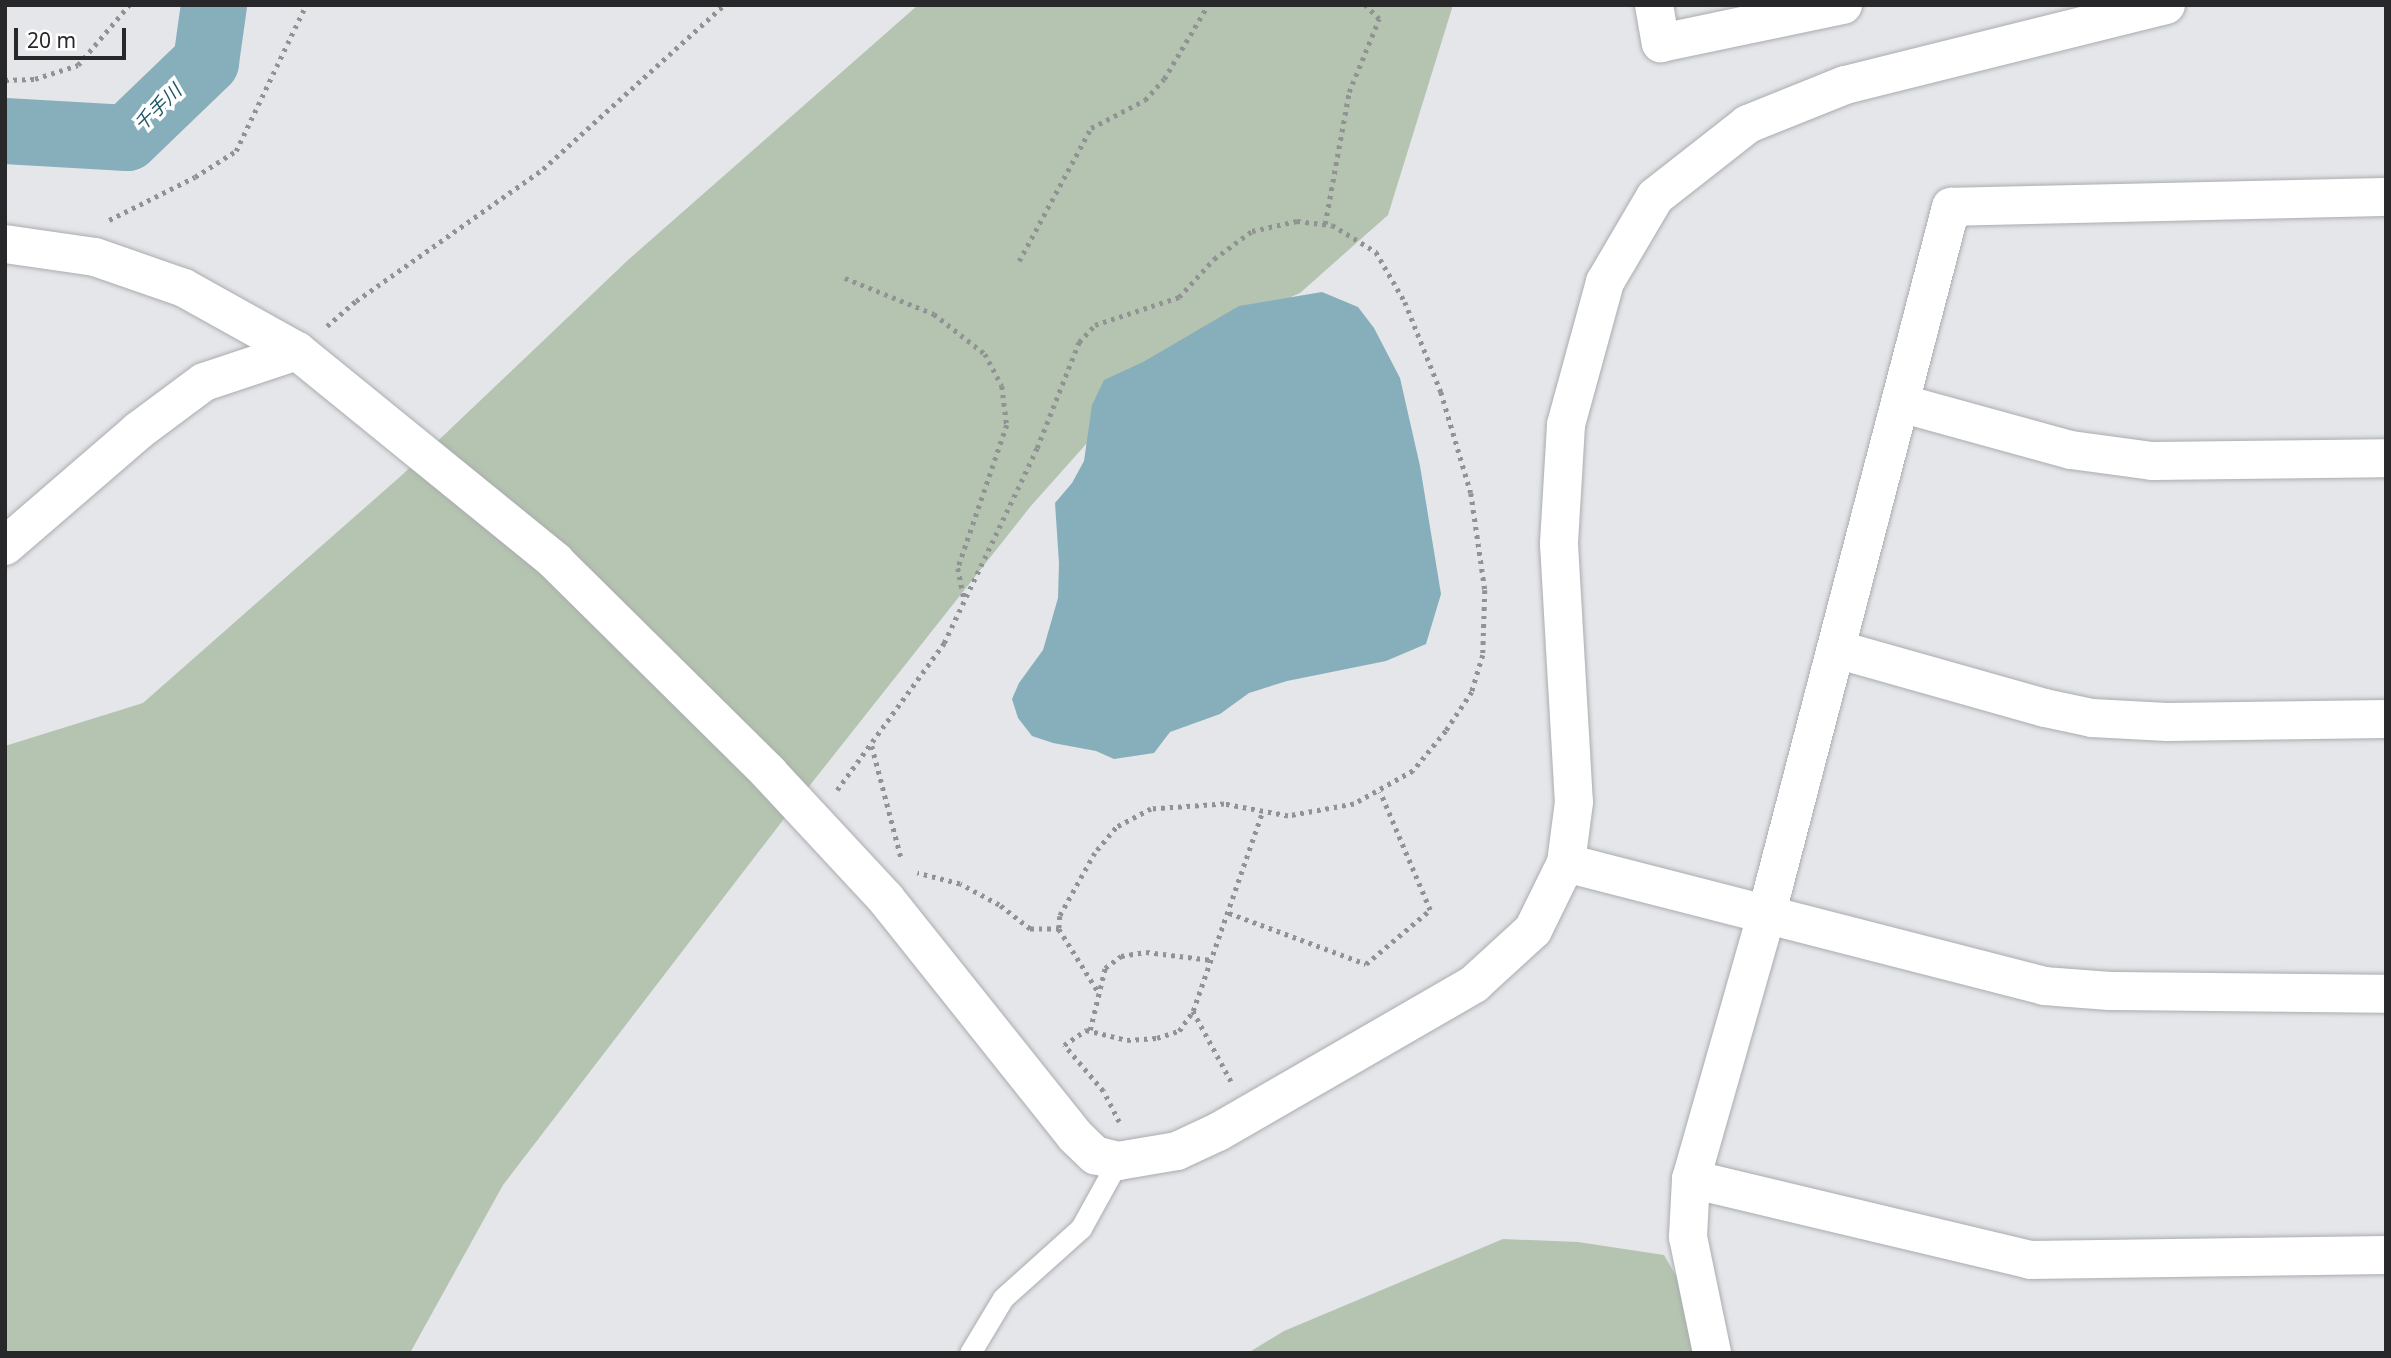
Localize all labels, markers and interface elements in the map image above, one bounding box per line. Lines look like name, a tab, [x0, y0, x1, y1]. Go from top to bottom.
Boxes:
scale bar	[18, 14, 130, 58]
text: 20 m	[27, 26, 76, 54]
water label: 千手川	[130, 80, 186, 136]

